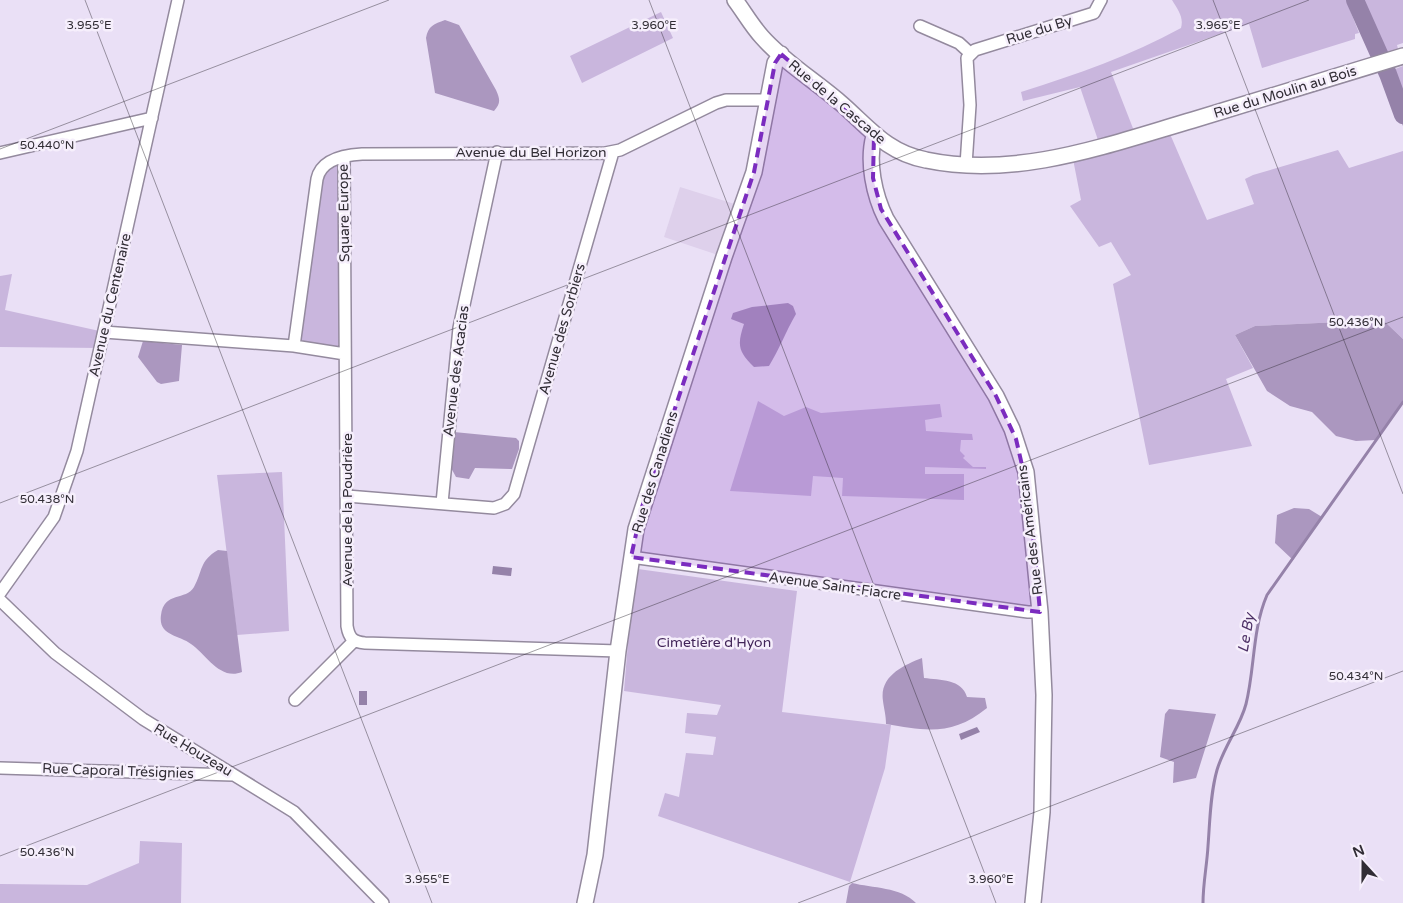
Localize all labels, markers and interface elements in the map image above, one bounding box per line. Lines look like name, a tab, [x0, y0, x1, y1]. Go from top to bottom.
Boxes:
street label: Rue du By	[1004, 12, 1074, 48]
text: 3.955°E	[66, 18, 112, 32]
text: 3.960°E	[631, 18, 677, 32]
text: 3.965°E	[1195, 18, 1241, 32]
street label: Rue de la Cascade	[785, 56, 889, 148]
street label: Rue du Moulin au Bois	[1211, 62, 1359, 122]
text: 50.440°N	[20, 138, 74, 152]
street label: Avenue du Bel Horizon	[455, 144, 607, 161]
street label: Square Europe	[335, 164, 353, 262]
street label: Avenue du Centenaire	[85, 232, 135, 378]
street label: Avenue des Sorbiers	[535, 261, 589, 397]
street label: Avenue des Acacias	[440, 304, 473, 438]
text: 50.436°N	[1329, 315, 1383, 329]
street label: Rue des Canadiens	[628, 409, 682, 535]
street label: Avenue de la Poudrière	[339, 433, 356, 587]
street label: Rue des Américains	[1014, 464, 1046, 596]
text: 50.438°N	[20, 492, 74, 506]
street label: Avenue Saint-Fiacre	[768, 568, 902, 604]
water label: Le By	[1234, 610, 1259, 654]
park label: Cimetière d'Hyon	[657, 634, 771, 651]
text: 50.434°N	[1329, 669, 1383, 683]
street label: Rue Houzeau	[151, 720, 235, 780]
street label: Rue Caporal Trésignies	[42, 760, 194, 782]
north arrow	[1338, 838, 1388, 888]
text: N	[1350, 841, 1367, 861]
text: 50.436°N	[20, 845, 74, 859]
text: 3.955°E	[404, 872, 450, 886]
text: 3.960°E	[968, 872, 1014, 886]

